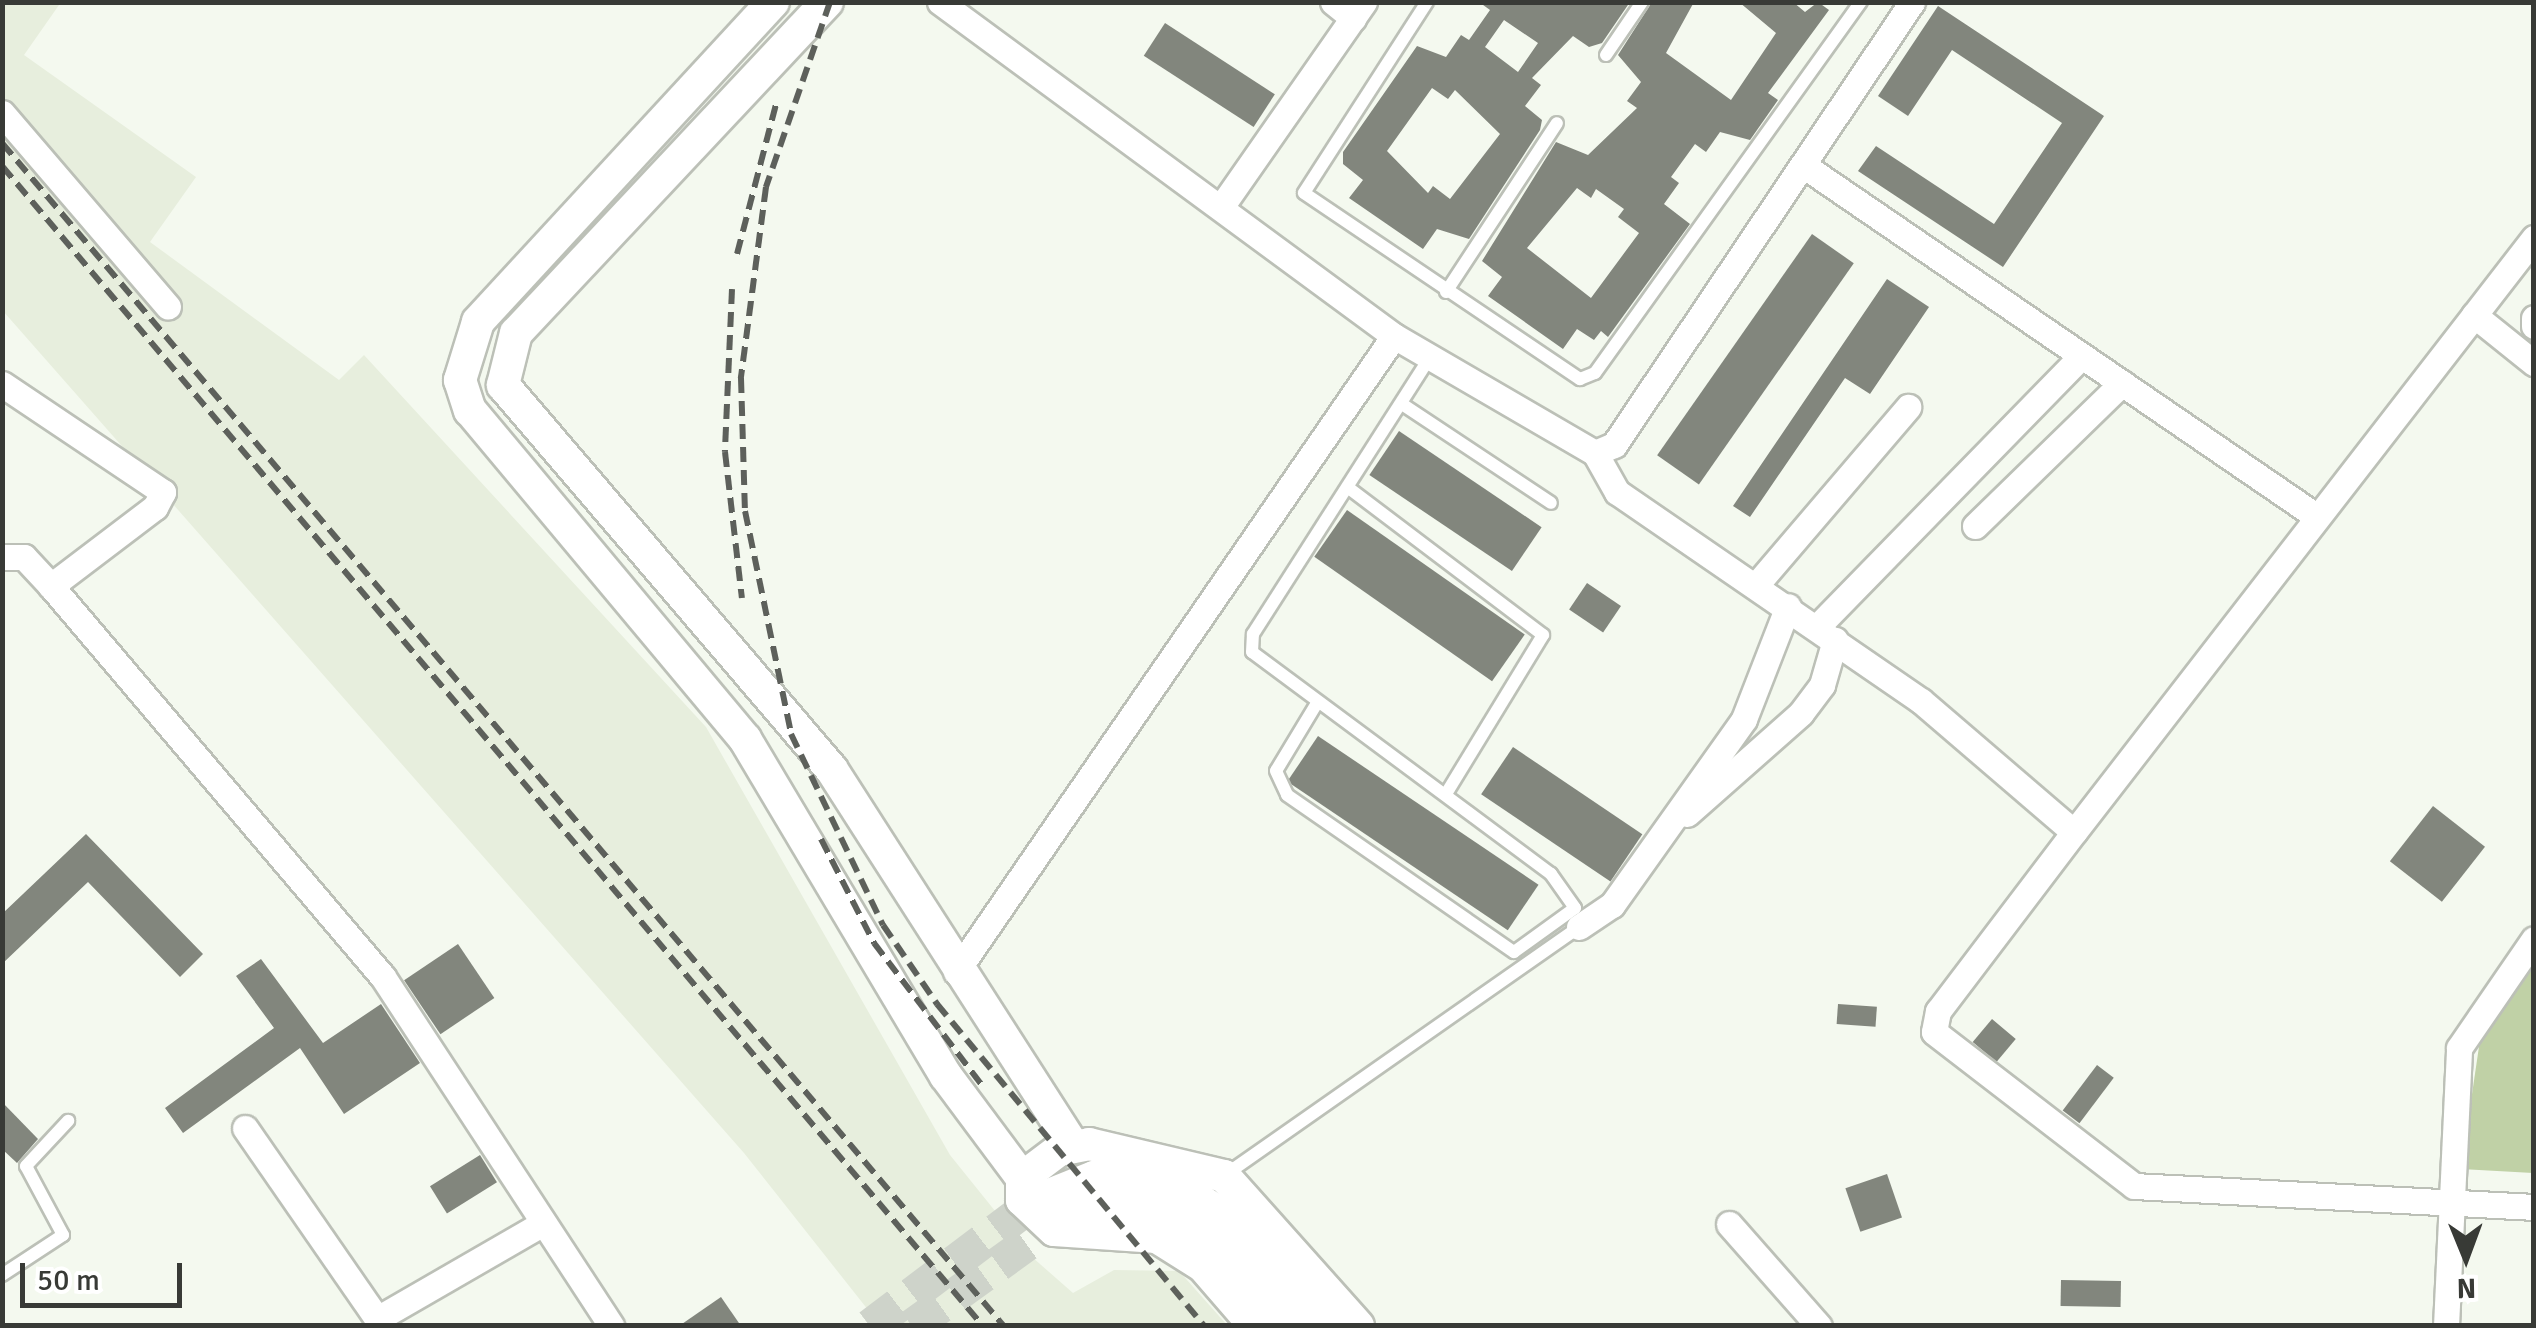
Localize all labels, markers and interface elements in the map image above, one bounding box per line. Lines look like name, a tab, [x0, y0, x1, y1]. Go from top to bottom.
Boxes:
north arrow	[2416, 1208, 2516, 1308]
scale bar	[25, 1243, 188, 1305]
text: 50 m	[37, 1262, 100, 1299]
text: N	[2456, 1271, 2477, 1305]

